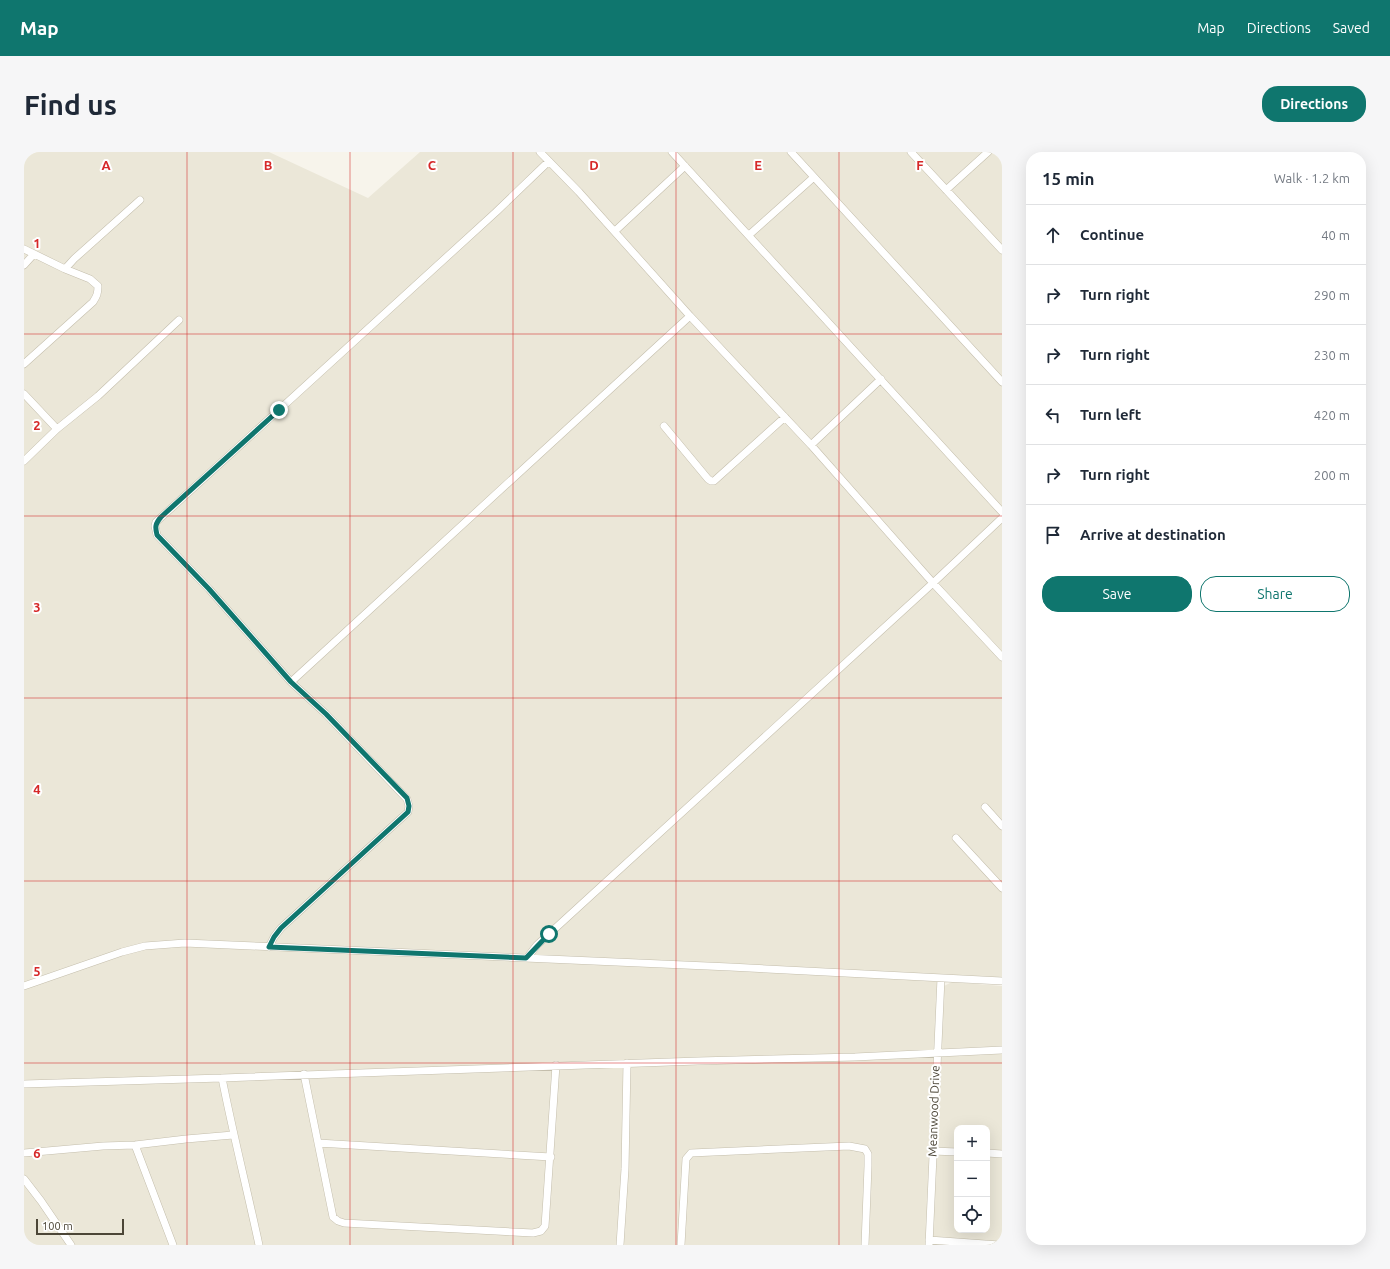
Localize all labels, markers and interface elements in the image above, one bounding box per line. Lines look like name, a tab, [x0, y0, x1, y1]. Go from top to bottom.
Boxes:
text: Map	[20, 17, 59, 39]
text: Map	[1197, 20, 1225, 36]
text: Directions	[1247, 20, 1311, 36]
text: Saved	[1333, 20, 1370, 36]
button: Directions	[1262, 86, 1366, 122]
text: Find us	[24, 89, 117, 120]
text: A	[101, 158, 111, 172]
text: B	[264, 158, 273, 172]
text: C	[428, 158, 437, 172]
text: D	[589, 158, 599, 172]
text: E	[754, 158, 762, 172]
text: F	[916, 158, 924, 172]
text: 15 min	[1042, 169, 1095, 188]
text: Walk · 1.2 km	[1274, 171, 1350, 185]
icon: ahead	[1042, 224, 1064, 246]
text: Continue	[1080, 226, 1144, 243]
text: 40 m	[1321, 228, 1350, 242]
text: 1	[33, 236, 41, 250]
icon: right	[1042, 284, 1064, 306]
text: Turn right	[1080, 286, 1150, 303]
text: 290 m	[1314, 288, 1350, 302]
icon: right	[1042, 344, 1064, 366]
text: Turn right	[1080, 346, 1150, 363]
text: 230 m	[1314, 348, 1350, 362]
route end	[270, 401, 288, 419]
icon: left	[1042, 404, 1064, 426]
text: Turn left	[1080, 406, 1141, 423]
text: 420 m	[1314, 408, 1350, 422]
text: 2	[33, 418, 41, 432]
icon: right	[1042, 464, 1064, 486]
text: Turn right	[1080, 466, 1150, 483]
text: 200 m	[1314, 468, 1350, 482]
icon: arrive	[1042, 524, 1064, 546]
text: Arrive at destination	[1080, 526, 1226, 543]
button: Save	[1042, 576, 1192, 612]
button: Share	[1200, 576, 1350, 612]
text: 3	[33, 600, 41, 614]
text: 4	[33, 782, 41, 796]
route start	[540, 925, 558, 943]
text: 5	[33, 964, 41, 978]
street label: Meanwood Drive	[925, 1065, 942, 1157]
map controls	[954, 1125, 990, 1233]
button: +	[954, 1125, 990, 1161]
text: 6	[33, 1146, 41, 1160]
button: −	[954, 1161, 990, 1197]
button: locate	[954, 1197, 990, 1233]
scale bar	[36, 1217, 124, 1236]
text: 100 m	[42, 1220, 73, 1232]

